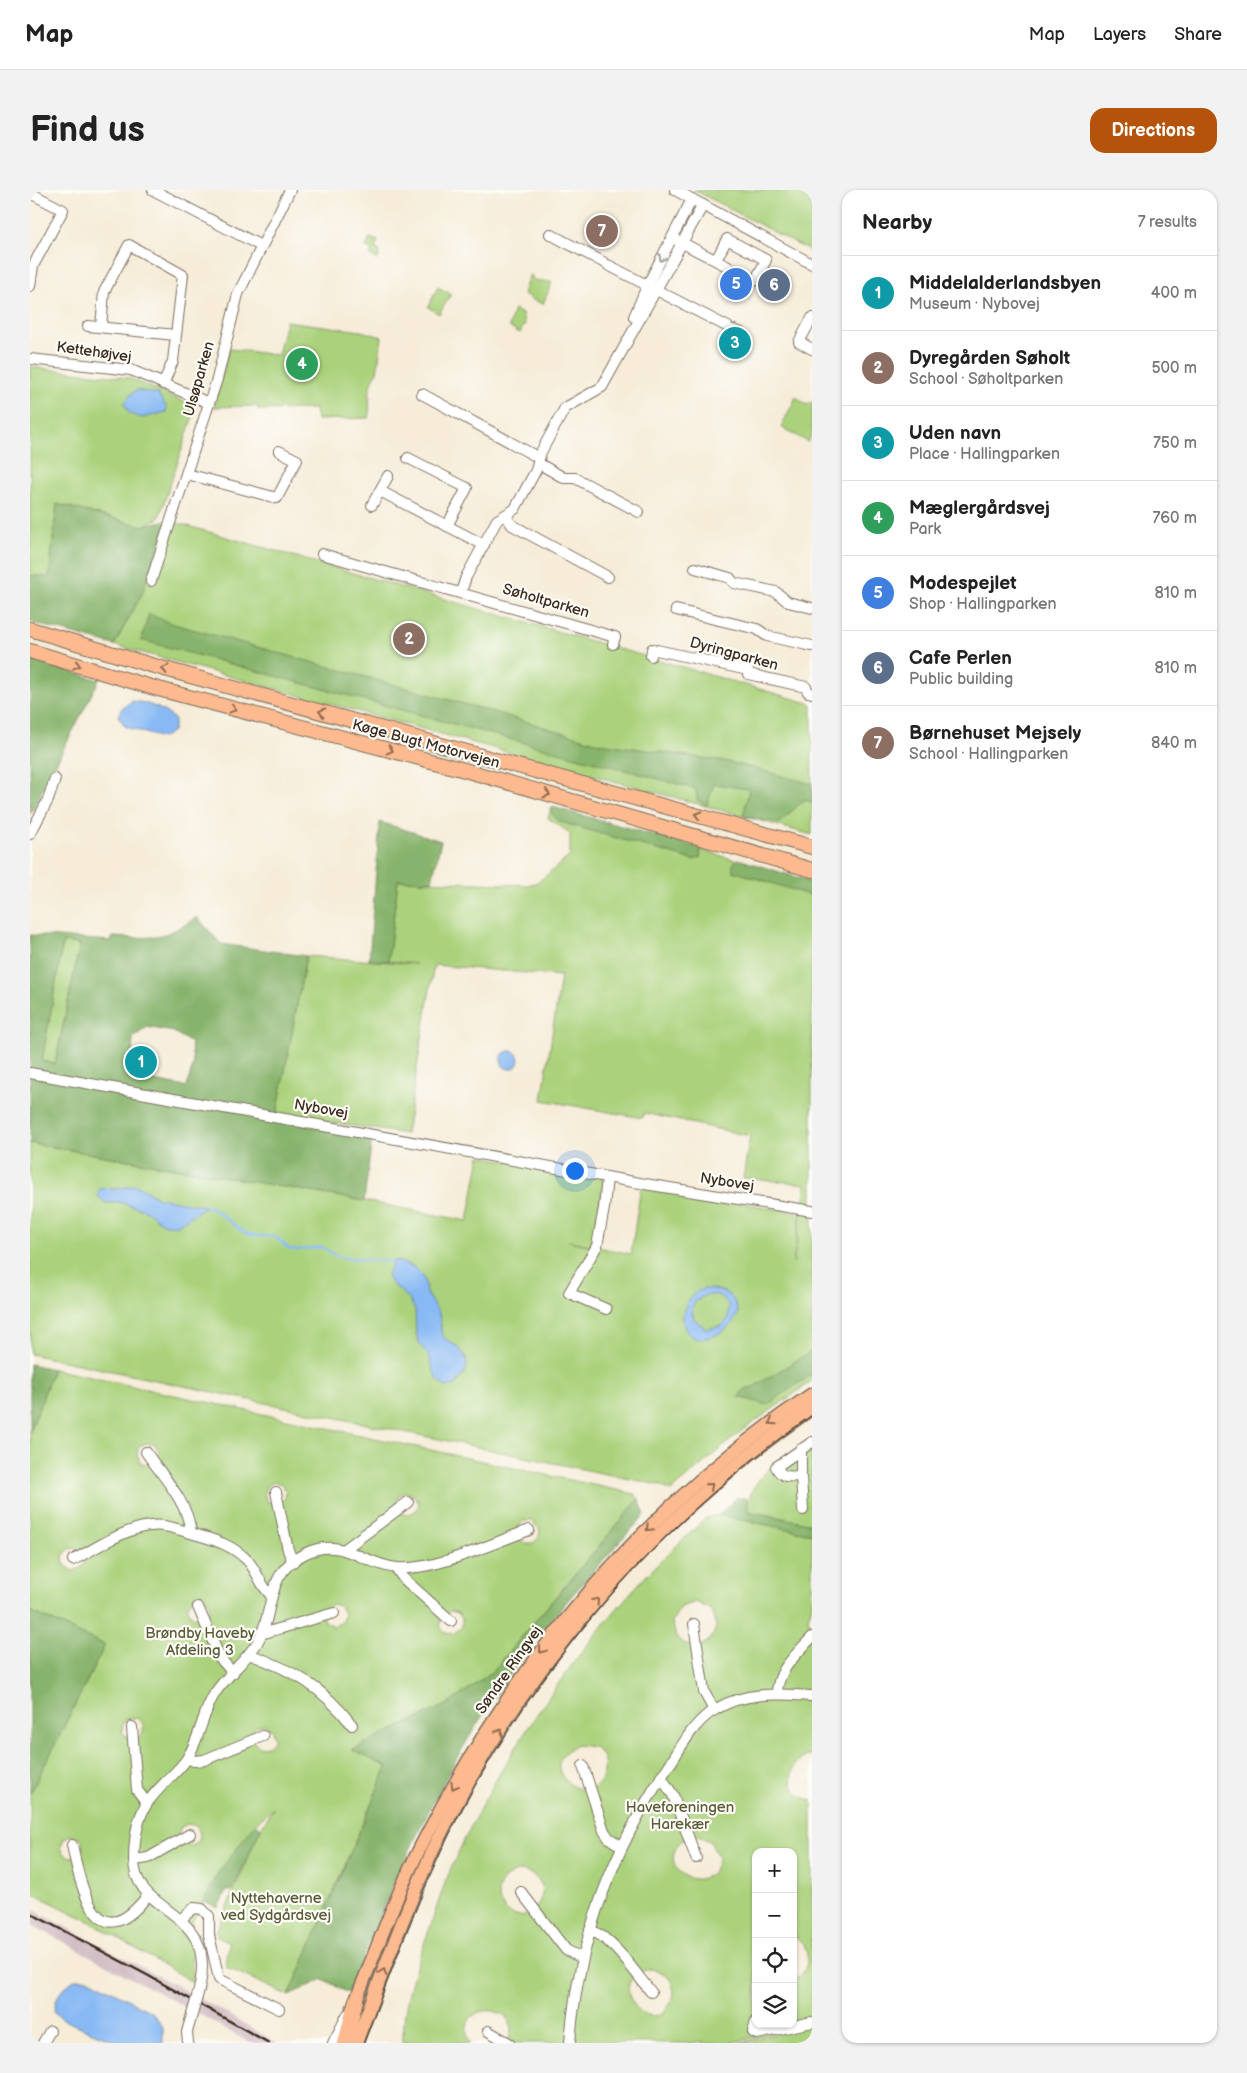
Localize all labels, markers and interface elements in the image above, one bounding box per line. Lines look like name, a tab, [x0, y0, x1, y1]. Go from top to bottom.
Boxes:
text: Map	[25, 20, 73, 49]
text: Map	[1029, 24, 1065, 45]
text: Layers	[1093, 24, 1146, 45]
text: Share	[1174, 24, 1222, 45]
button: Directions	[1090, 108, 1217, 153]
text: Find us	[30, 109, 145, 152]
text: Nearby	[862, 210, 932, 235]
pin: 7	[586, 212, 618, 250]
text: 7 results	[1138, 213, 1197, 232]
one-way arrow	[658, 253, 668, 262]
pin: 5	[720, 265, 752, 303]
pin: 6	[758, 266, 790, 304]
text: Middelalderlandsbyen	[909, 272, 1101, 295]
text: 1	[875, 284, 881, 303]
text: 400 m	[1151, 284, 1197, 303]
text: Museum · Nybovej	[909, 295, 1040, 314]
pin: 3	[719, 324, 751, 362]
street label: Kettehøjvej	[55, 337, 133, 367]
street label: Ulsøparken	[179, 339, 219, 419]
pin: 4	[286, 345, 318, 383]
text: Dyregården Søholt	[909, 347, 1070, 370]
text: 2	[873, 359, 883, 378]
text: 500 m	[1151, 359, 1197, 378]
text: School · Søholtparken	[909, 370, 1063, 389]
text: Uden navn	[909, 422, 1001, 445]
text: 3	[873, 434, 883, 453]
text: 750 m	[1153, 434, 1197, 453]
text: Place · Hallingparken	[909, 445, 1060, 464]
text: Mæglergårdsvej	[909, 497, 1050, 520]
text: 4	[873, 509, 883, 528]
text: 760 m	[1152, 509, 1197, 528]
text: Park	[909, 520, 941, 539]
text: Modespejlet	[909, 572, 1017, 595]
street label: Søholtparken	[500, 580, 592, 622]
text: 5	[873, 584, 883, 603]
text: 810 m	[1155, 584, 1197, 603]
text: Shop · Hallingparken	[909, 595, 1056, 614]
pin: 2	[393, 620, 425, 658]
street label: Dyringparken	[688, 633, 780, 675]
text: Cafe Perlen	[909, 647, 1012, 670]
one-way arrow	[72, 659, 80, 669]
text: 6	[873, 659, 883, 678]
text: 810 m	[1155, 659, 1197, 678]
one-way arrow	[161, 664, 169, 674]
text: Public building	[909, 670, 1013, 689]
one-way arrow	[229, 703, 237, 713]
one-way arrow	[318, 707, 326, 717]
street label: Køge Bugt Motorvejen	[350, 715, 502, 773]
text: Børnehuset Mejsely	[909, 722, 1081, 745]
text: 7	[874, 734, 882, 753]
text: 840 m	[1151, 734, 1197, 753]
one-way arrow	[386, 745, 394, 755]
text: School · Hallingparken	[909, 745, 1068, 764]
one-way arrow	[542, 789, 550, 799]
one-way arrow	[694, 810, 702, 820]
pin: 1	[125, 1043, 157, 1081]
street label: Nybovej	[293, 1095, 349, 1123]
your location	[562, 1158, 588, 1184]
street label: Nybovej	[699, 1168, 755, 1196]
one-way arrow	[768, 1415, 777, 1425]
one-way arrow	[705, 1482, 714, 1491]
one-way arrow	[645, 1522, 654, 1531]
one-way arrow	[590, 1597, 599, 1606]
street label: Søndre Ringvej	[472, 1622, 546, 1718]
park label: Brøndby Haveby Afdeling 3	[145, 1624, 255, 1660]
one-way arrow	[539, 1644, 547, 1653]
one-way arrow	[494, 1728, 503, 1737]
one-way arrow	[450, 1781, 460, 1790]
park label: Haveforeningen Harekær	[626, 1798, 734, 1834]
map controls	[752, 1848, 797, 2028]
button: +	[752, 1848, 797, 1893]
park label: Nyttehaverne ved Sydgårdsvej	[220, 1889, 331, 1925]
button: −	[752, 1893, 797, 1938]
button: locate	[752, 1938, 797, 1983]
one-way arrow	[377, 1968, 387, 1976]
button: layers	[752, 1983, 797, 2028]

